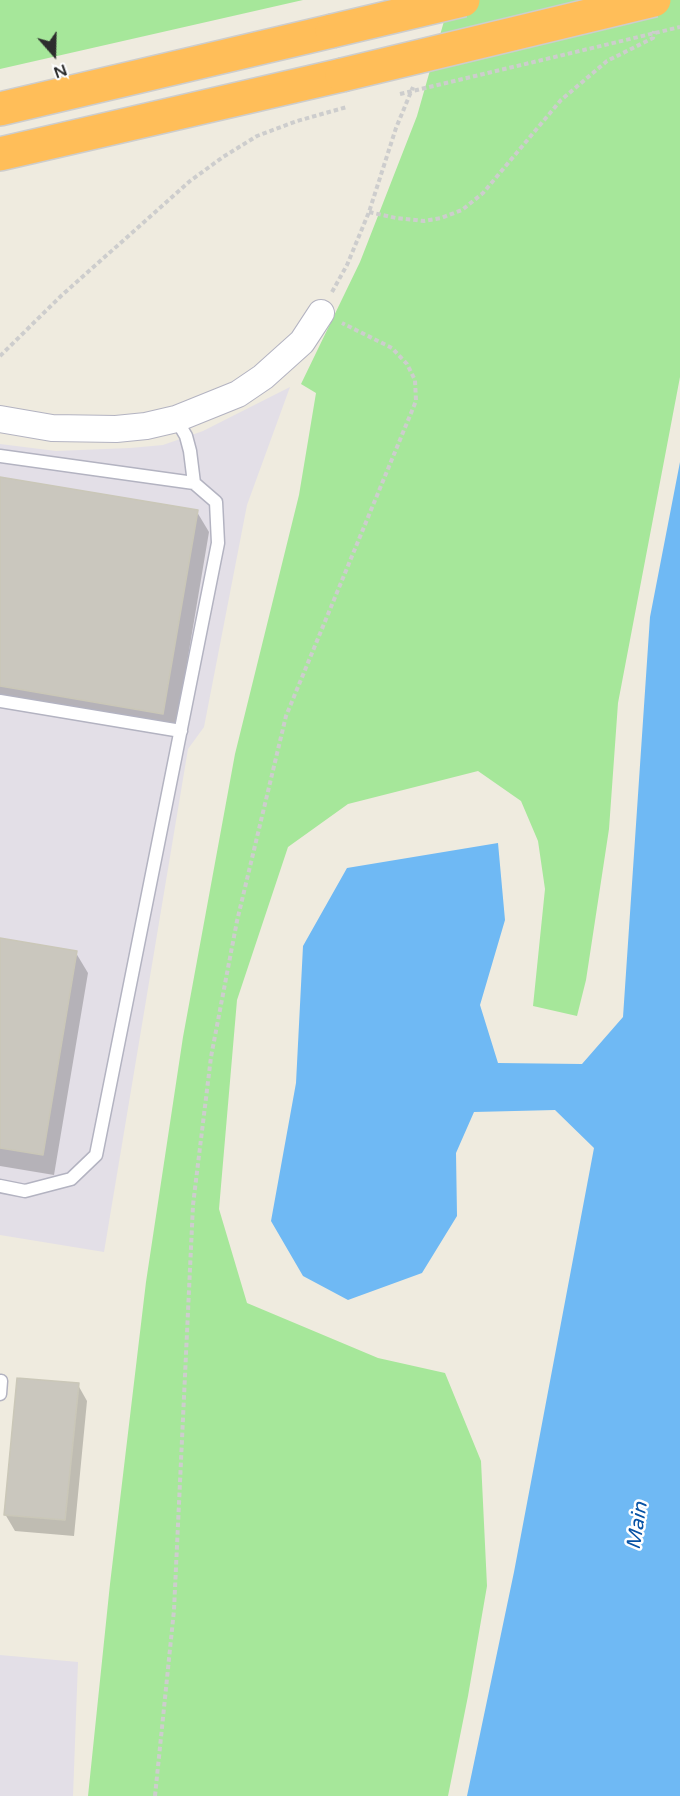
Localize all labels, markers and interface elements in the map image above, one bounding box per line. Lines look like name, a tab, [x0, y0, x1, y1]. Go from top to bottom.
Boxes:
north arrow	[24, 24, 84, 84]
text: N	[51, 59, 70, 83]
water label: Main	[622, 1501, 654, 1551]

